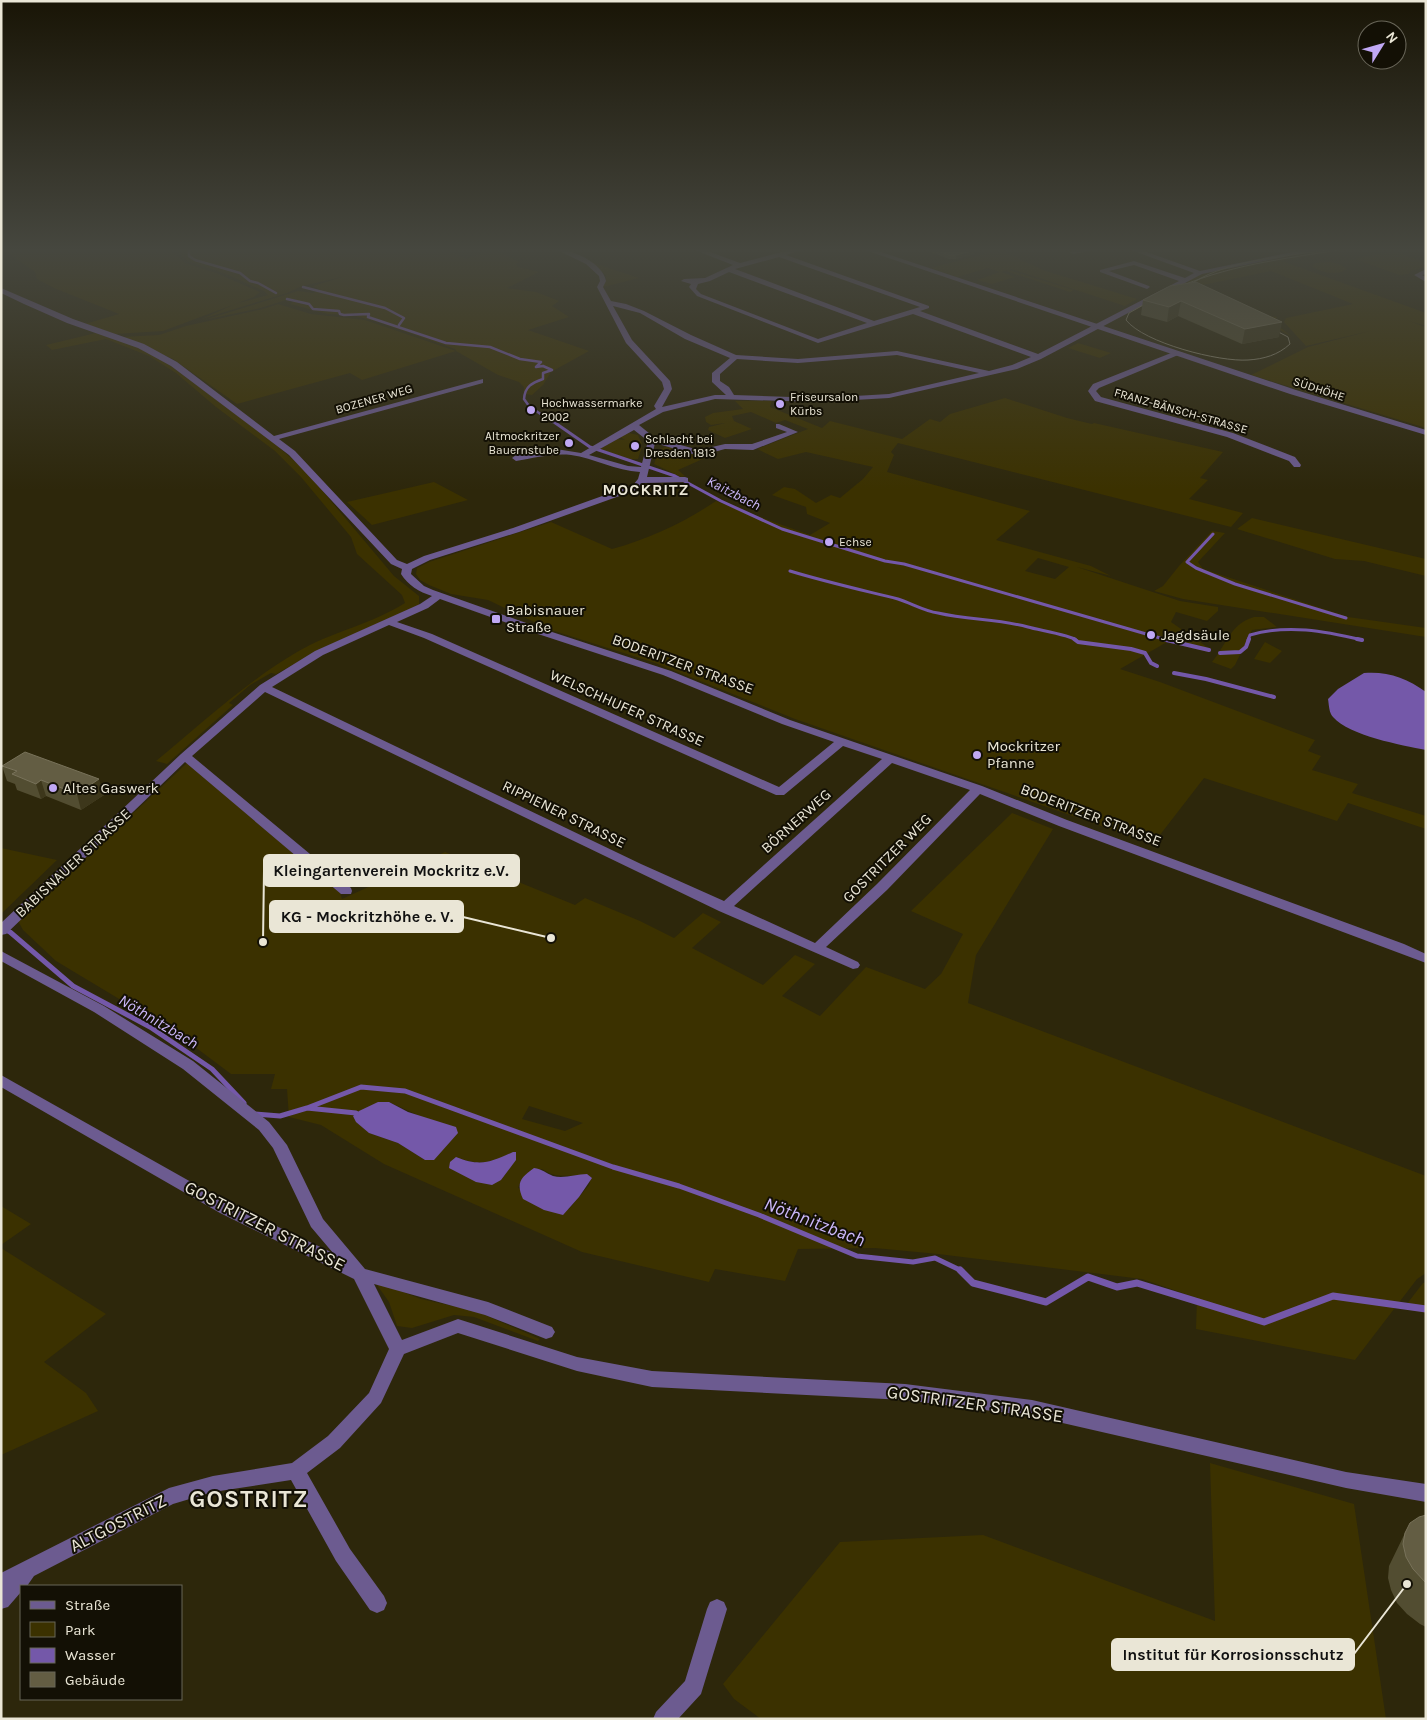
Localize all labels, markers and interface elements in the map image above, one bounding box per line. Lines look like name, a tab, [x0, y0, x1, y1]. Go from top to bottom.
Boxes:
north arrow	[1357, 20, 1407, 70]
text: N	[1382, 28, 1402, 47]
street label: SÜDHÖHE	[1291, 374, 1347, 404]
street label: BOZENER WEG	[334, 381, 414, 417]
street label: FRANZ-BÄNSCH-STRASSE	[1113, 385, 1249, 437]
place label: Friseursalon Kürbs	[790, 390, 858, 418]
place label: Hochwassermarke 2002	[541, 396, 643, 424]
marker: Friseursalon Kürbs	[774, 398, 786, 410]
marker: Hochwassermarke 2002	[525, 404, 537, 416]
place label: Altmockritzer Bauernstube	[485, 429, 560, 457]
place label: Schlacht bei Dresden 1813	[645, 432, 715, 460]
marker: Altmockritzer Bauernstube	[563, 437, 575, 449]
marker: Schlacht bei Dresden 1813	[629, 440, 641, 452]
water label: Kaitzbach	[704, 473, 763, 514]
district label: MOCKRITZ	[602, 480, 690, 499]
place label: Echse	[839, 535, 872, 549]
marker: Echse	[823, 536, 835, 548]
place label: Babisnauer Straße	[506, 601, 585, 636]
marker: Babisnauer Straße	[490, 613, 502, 625]
place label: Jagdsäule	[1161, 626, 1230, 644]
marker: Jagdsäule	[1145, 629, 1157, 641]
street label: BODERITZER STRASSE	[610, 630, 756, 698]
street label: WELSCHHUFER STRASSE	[547, 666, 707, 750]
place label: Mockritzer Pfanne	[987, 737, 1060, 772]
marker: Mockritzer Pfanne	[971, 749, 983, 761]
street label: RIPPIENER STRASSE	[499, 776, 629, 852]
place label: Altes Gaswerk	[63, 779, 159, 797]
street label: BODERITZER STRASSE	[1018, 780, 1164, 850]
marker: Altes Gaswerk	[47, 782, 59, 794]
street label: BÖRNERWEG	[757, 785, 835, 857]
street label: BABISNAUER STRASSE	[12, 805, 134, 921]
street label: GOSTRITZER WEG	[839, 810, 935, 906]
callout: Kleingartenverein Mockritz e.V.	[264, 855, 519, 886]
text: Kleingartenverein Mockritz e.V.	[273, 861, 509, 880]
callout: KG - Mockritzhöhe e. V.	[270, 901, 463, 932]
text: KG - Mockritzhöhe e. V.	[281, 907, 454, 926]
water label: Nöthnitzbach	[115, 990, 202, 1053]
street label: GOSTRITZER STRASSE	[181, 1176, 349, 1276]
water label: Nöthnitzbach	[761, 1193, 868, 1251]
street label: GOSTRITZER STRASSE	[886, 1381, 1064, 1427]
district label: GOSTRITZ	[189, 1485, 309, 1513]
street label: ALTGOSTRITZ	[66, 1489, 170, 1557]
legend	[20, 1585, 182, 1700]
text: Straße	[65, 1596, 110, 1614]
text: Park	[65, 1621, 95, 1639]
callout: Institut für Korrosionsschutz	[1112, 1639, 1354, 1670]
text: Institut für Korrosionsschutz	[1122, 1645, 1344, 1664]
text: Wasser	[65, 1646, 116, 1664]
text: Gebäude	[65, 1671, 125, 1689]

